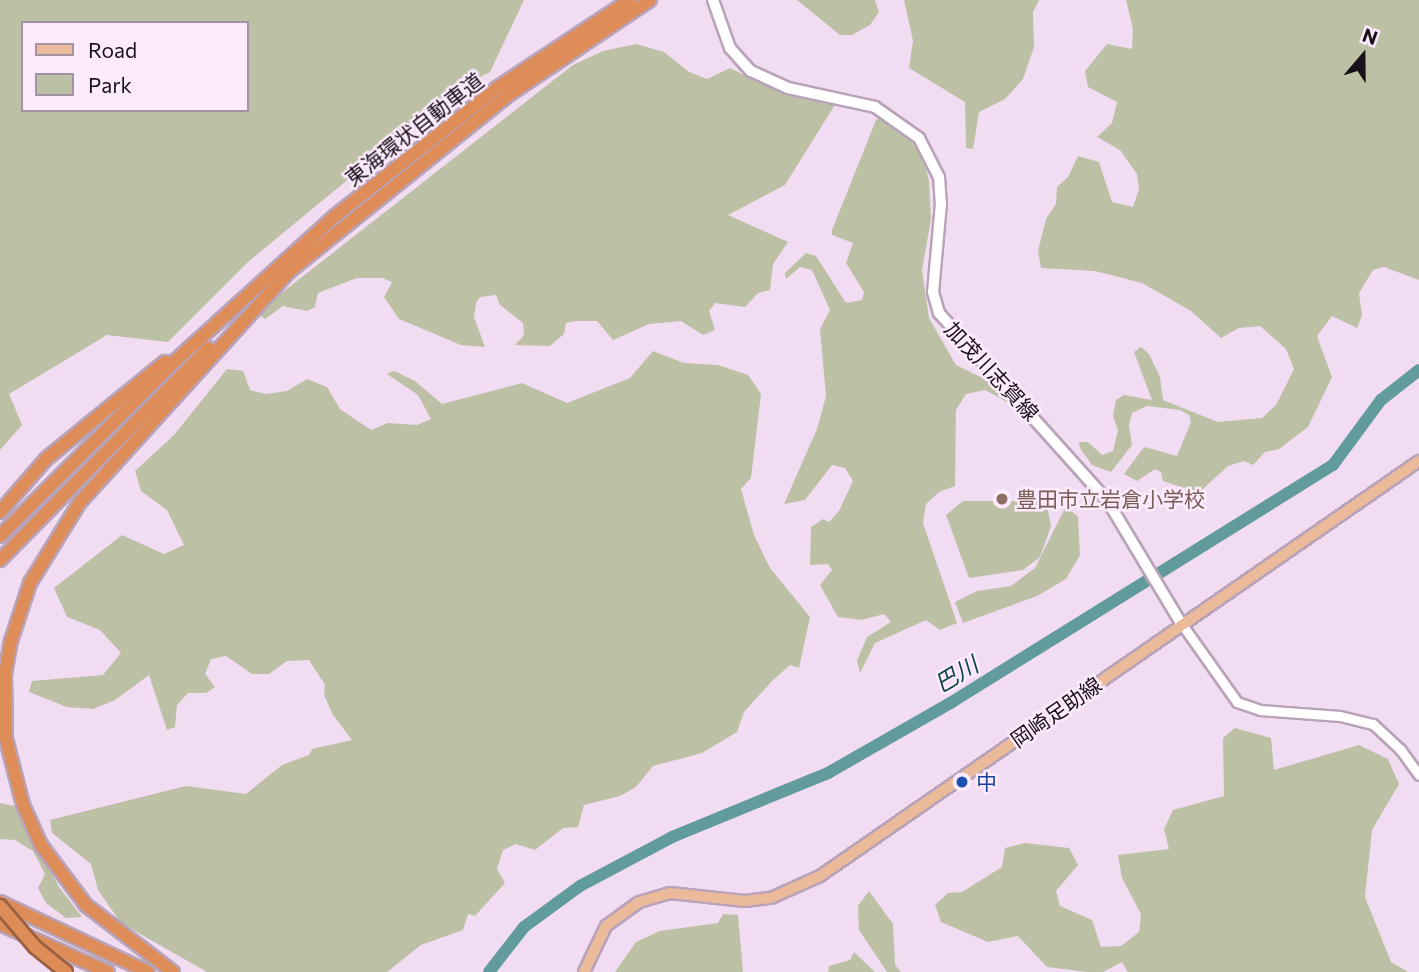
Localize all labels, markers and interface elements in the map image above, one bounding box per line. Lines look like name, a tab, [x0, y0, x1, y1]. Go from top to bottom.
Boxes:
legend	[21, 21, 248, 112]
north arrow	[1328, 21, 1398, 91]
text: N	[1360, 23, 1381, 49]
text: Road	[88, 37, 137, 62]
street label: 東海環状自動車道	[340, 67, 488, 191]
text: Park	[88, 72, 132, 97]
street label: 加茂川志賀線	[940, 316, 1044, 426]
place label: 豊田市立岩倉小学校	[1016, 486, 1205, 512]
marker: 豊田市立岩倉小学校	[994, 491, 1010, 507]
water label: 巴川	[929, 650, 983, 698]
street label: 岡崎足助線	[1006, 672, 1106, 752]
place label: 中	[976, 769, 997, 795]
marker: 中	[954, 774, 970, 790]

